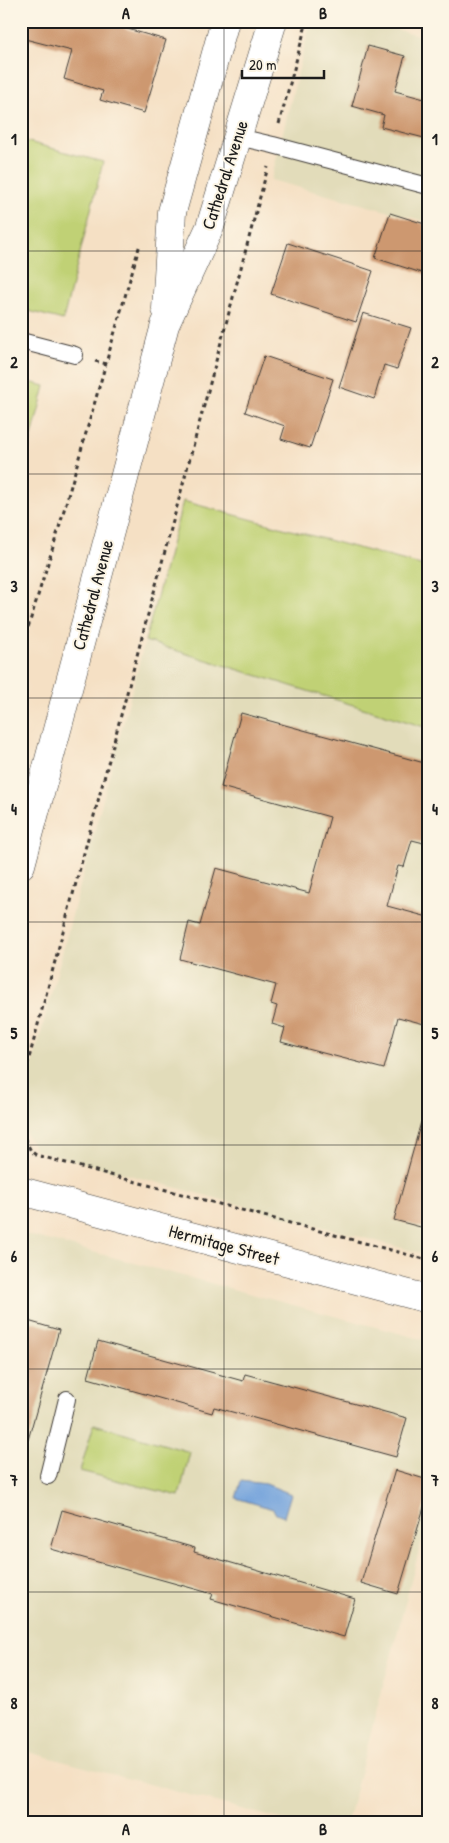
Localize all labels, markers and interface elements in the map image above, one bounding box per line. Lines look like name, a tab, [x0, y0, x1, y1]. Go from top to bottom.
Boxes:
text: A	[122, 2, 130, 24]
text: B	[319, 2, 327, 24]
scale bar	[242, 48, 324, 80]
text: 20 m	[249, 54, 276, 75]
street label: Cathedral Avenue	[195, 117, 254, 233]
text: 1	[11, 128, 17, 150]
text: 1	[432, 128, 438, 150]
text: 2	[10, 351, 18, 373]
text: 2	[431, 351, 439, 373]
street label: Cathedral Avenue	[66, 537, 119, 653]
text: 3	[10, 575, 18, 597]
text: 3	[431, 575, 439, 597]
text: 4	[11, 798, 17, 820]
text: 4	[432, 798, 438, 820]
text: 5	[11, 1022, 18, 1044]
text: 5	[432, 1022, 439, 1044]
street label: Hermitage Street	[166, 1218, 283, 1271]
text: 6	[11, 1245, 18, 1267]
text: 6	[432, 1245, 439, 1267]
text: 7	[9, 1469, 18, 1491]
text: 7	[430, 1469, 439, 1491]
text: 8	[11, 1692, 18, 1714]
text: 8	[432, 1692, 439, 1714]
text: A	[122, 1818, 130, 1840]
text: B	[319, 1818, 327, 1840]

